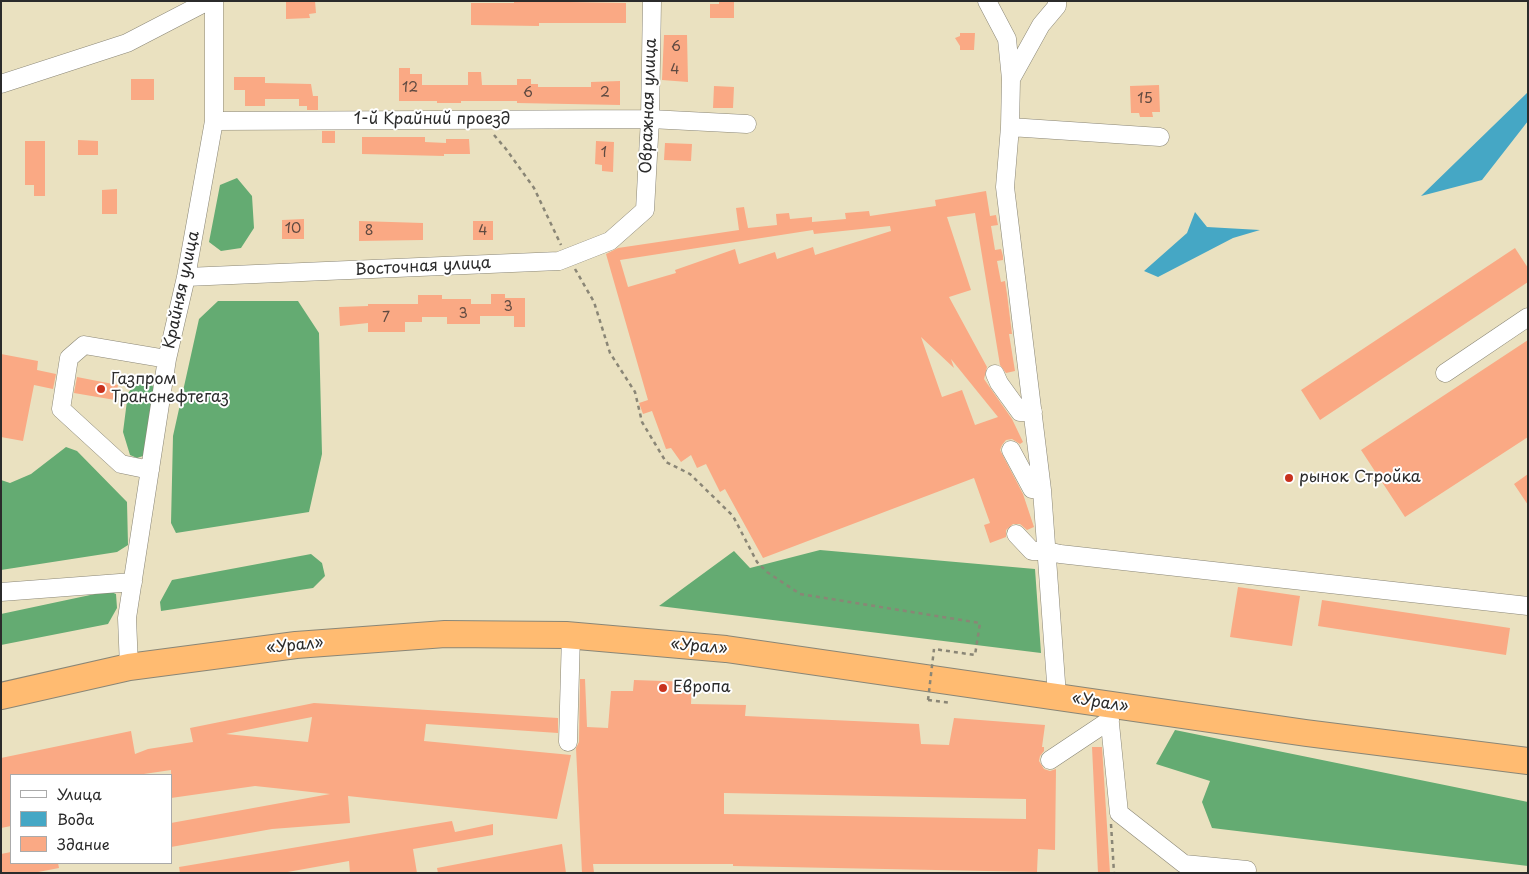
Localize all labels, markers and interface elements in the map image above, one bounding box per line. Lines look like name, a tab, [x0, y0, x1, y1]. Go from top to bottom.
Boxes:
street label: Овражная улица	[637, 38, 661, 174]
house number: 6	[671, 39, 681, 55]
house number: 4	[670, 62, 680, 78]
house number: 12	[402, 80, 418, 96]
house number: 6	[523, 85, 533, 101]
house number: 2	[600, 85, 610, 101]
house number: 15	[1137, 91, 1153, 107]
street label: 1-й Крайний проезд	[354, 110, 510, 130]
house number: 1	[601, 145, 607, 161]
house number: 10	[285, 221, 301, 237]
house number: 8	[365, 223, 373, 239]
house number: 4	[478, 223, 488, 239]
street label: Крайняя улица	[160, 229, 204, 351]
street label: Восточная улица	[355, 254, 491, 280]
house number: 3	[503, 299, 513, 315]
house number: 3	[458, 306, 468, 322]
house number: 7	[382, 310, 390, 326]
place label: Газпром Транснефтегаз	[111, 370, 229, 408]
marker: Газпром Транснефтегаз	[95, 383, 107, 395]
place label: рынок Стройка	[1299, 468, 1421, 488]
marker: рынок Стройка	[1283, 472, 1295, 484]
street label: «Урал»	[266, 633, 324, 659]
street label: «Урал»	[670, 635, 728, 659]
place label: Европа	[673, 678, 731, 698]
marker: Европа	[657, 682, 669, 694]
street label: «Урал»	[1070, 689, 1130, 717]
legend	[10, 774, 172, 864]
text: Улица	[57, 782, 102, 805]
text: Вода	[57, 807, 94, 830]
text: Здание	[57, 832, 110, 855]

